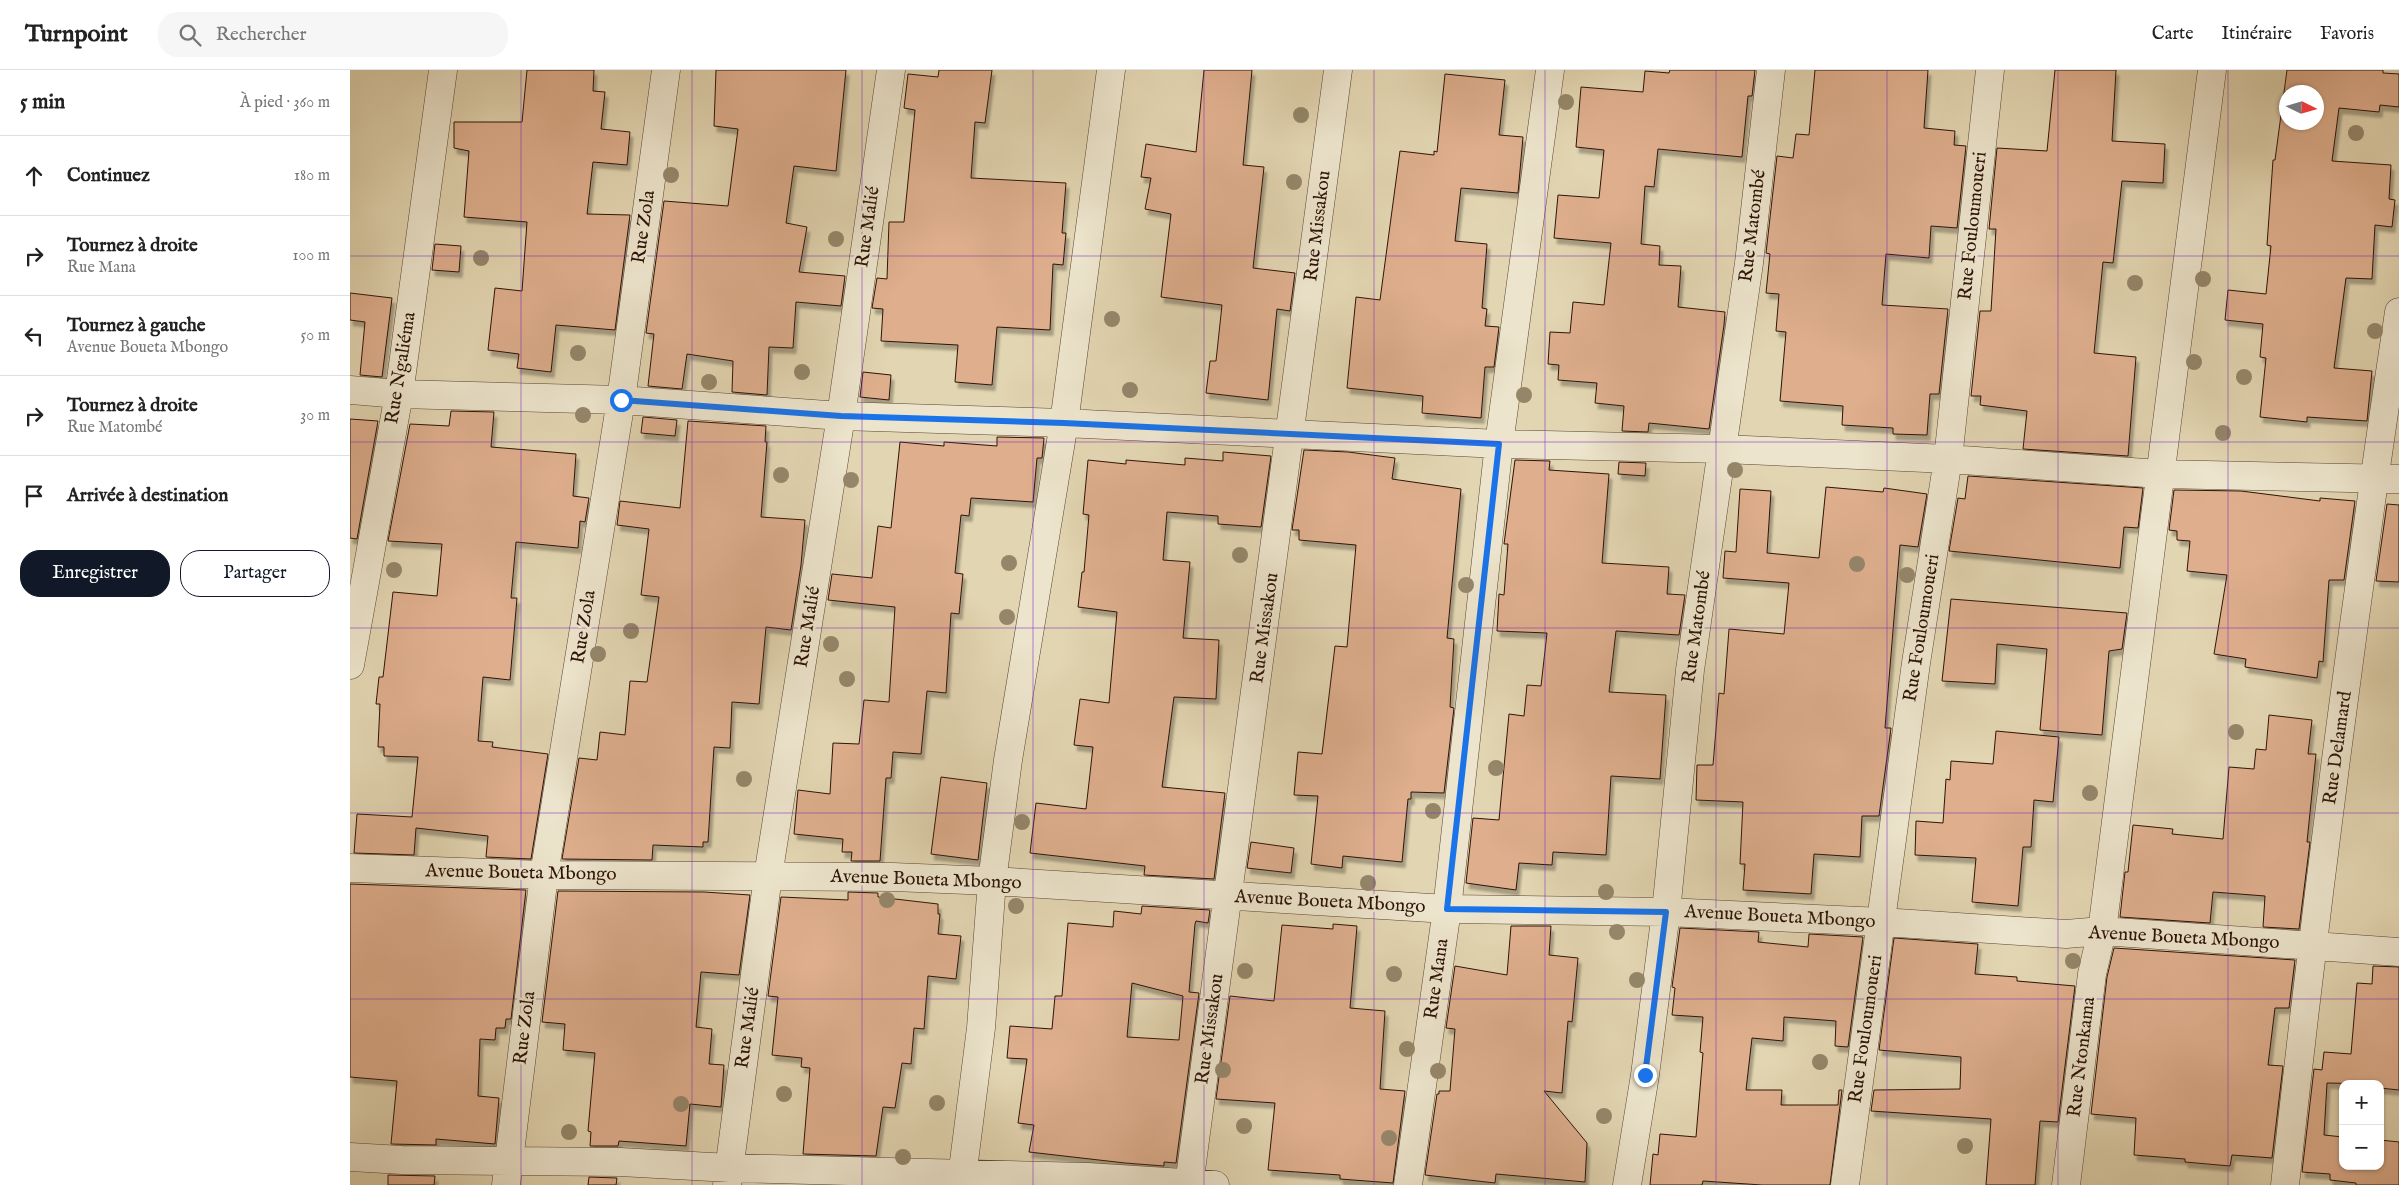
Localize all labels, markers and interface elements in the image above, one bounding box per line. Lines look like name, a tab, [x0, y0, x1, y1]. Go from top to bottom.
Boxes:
search box	[158, 12, 508, 57]
text: Turnpoint	[25, 19, 128, 50]
icon: search	[176, 21, 204, 49]
text: Rechercher	[216, 23, 307, 47]
text: Carte	[2152, 23, 2194, 46]
text: Itinéraire	[2222, 23, 2292, 46]
text: Favoris	[2320, 23, 2374, 46]
north arrow	[2279, 85, 2324, 130]
text: 5 min	[20, 89, 65, 116]
text: À pied · 360 m	[240, 93, 330, 113]
street label: Rue Fouloumoueri	[1953, 150, 1993, 302]
icon: ahead	[20, 162, 48, 190]
text: Continuez	[67, 164, 150, 188]
text: 180 m	[294, 166, 330, 186]
street label: Rue Matombé	[1734, 168, 1772, 284]
street label: Rue Missakou	[1299, 169, 1337, 283]
street label: Rue Malié	[850, 184, 886, 269]
street label: Rue Zola	[627, 188, 661, 265]
text: Tournez à droite	[67, 234, 198, 258]
icon: right	[20, 242, 48, 270]
text: 100 m	[293, 246, 330, 266]
text: Rue Mana	[67, 258, 136, 278]
street label: Rue Ngaliéma	[380, 309, 422, 426]
text: Tournez à gauche	[67, 314, 206, 338]
icon: left	[20, 322, 48, 350]
text: 50 m	[301, 326, 330, 346]
text: Avenue Boueta Mbongo	[67, 338, 228, 358]
route start	[610, 389, 633, 412]
text: Tournez à droite	[67, 394, 198, 418]
icon: right	[20, 402, 48, 430]
text: 30 m	[300, 406, 330, 426]
text: Rue Matombé	[67, 418, 162, 438]
icon: arrive	[20, 482, 48, 510]
text: Arrivée à destination	[67, 484, 228, 508]
button: Enregistrer	[20, 550, 170, 597]
button: Partager	[180, 550, 330, 597]
street label: Rue Fouloumoueri	[1898, 552, 1946, 704]
street label: Rue Matombé	[1677, 569, 1717, 685]
street label: Rue Missakou	[1245, 571, 1285, 685]
street label: Rue Malié	[790, 584, 826, 669]
street label: Rue Zola	[566, 588, 602, 665]
street label: Rue Delamard	[2318, 689, 2358, 806]
street label: Avenue Boueta Mbongo	[424, 859, 617, 887]
street label: Avenue Boueta Mbongo	[829, 865, 1022, 895]
street label: Avenue Boueta Mbongo	[1233, 885, 1426, 919]
street label: Avenue Boueta Mbongo	[1683, 900, 1876, 934]
street label: Avenue Boueta Mbongo	[2087, 921, 2280, 955]
street label: Rue Mana	[1419, 936, 1455, 1021]
street label: Rue Fouloumoueri	[1844, 953, 1888, 1105]
street label: Rue Missakou	[1190, 972, 1230, 1086]
street label: Rue Malié	[730, 985, 766, 1070]
street label: Rue Zola	[509, 989, 542, 1066]
street label: Rue Ntonkama	[2063, 995, 2101, 1119]
route end	[1634, 1064, 1657, 1087]
map controls	[2339, 1080, 2384, 1170]
button: +	[2339, 1080, 2384, 1125]
button: −	[2339, 1125, 2384, 1170]

